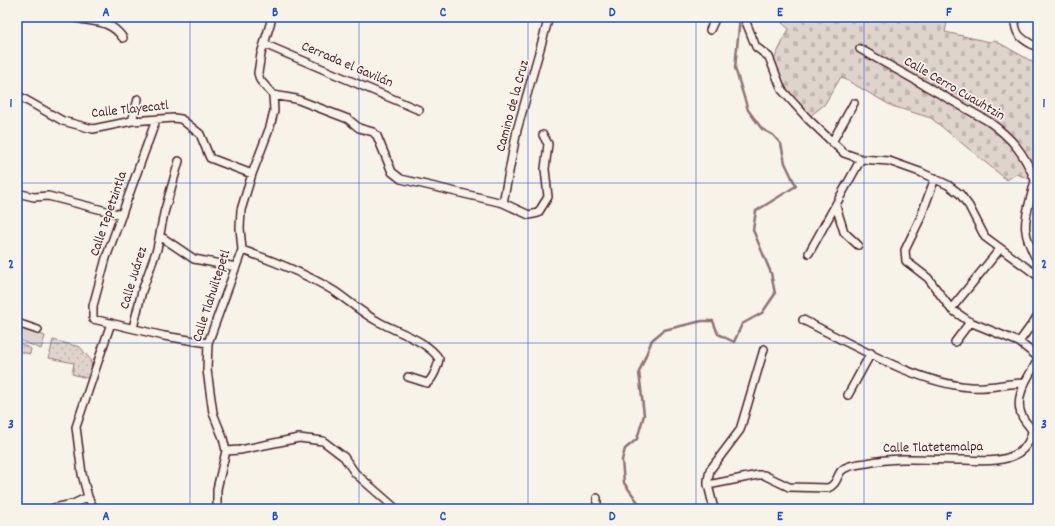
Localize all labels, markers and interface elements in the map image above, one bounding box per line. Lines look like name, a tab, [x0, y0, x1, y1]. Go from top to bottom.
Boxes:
text: A	[102, 4, 110, 23]
text: B	[272, 4, 278, 23]
text: C	[440, 4, 447, 23]
text: D	[609, 4, 616, 23]
text: E	[777, 4, 784, 23]
text: F	[946, 4, 952, 23]
street label: Cerrada el Gavilán	[298, 37, 396, 93]
street label: Calle Cerro Cuauhtzin	[900, 52, 1008, 126]
street label: Camino de la Cruz	[491, 57, 535, 154]
text: 1	[10, 95, 13, 114]
text: 1	[1043, 95, 1046, 114]
street label: Calle Tlayecatl	[90, 96, 170, 124]
street label: Calle Tepetzintla	[85, 169, 133, 259]
street label: Calle Juárez	[115, 244, 153, 312]
street label: Calle Tlahuiltepetl	[188, 247, 237, 345]
text: 2	[8, 256, 14, 275]
text: 2	[1041, 256, 1047, 275]
text: 3	[8, 416, 14, 435]
text: 3	[1041, 416, 1047, 435]
street label: Calle Tlatetemalpa	[883, 437, 984, 459]
text: A	[102, 508, 110, 526]
text: B	[272, 508, 278, 526]
text: C	[440, 508, 447, 526]
text: D	[609, 508, 616, 526]
text: E	[777, 508, 784, 526]
text: F	[946, 508, 952, 526]

